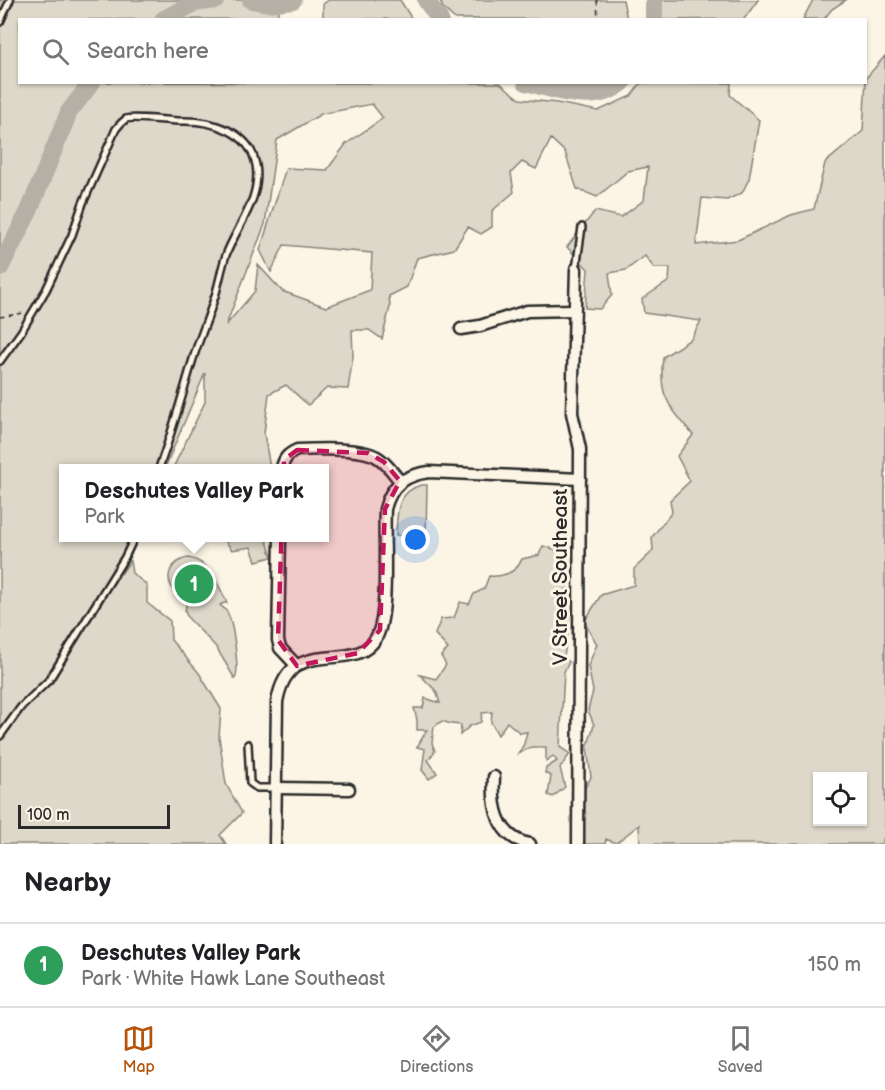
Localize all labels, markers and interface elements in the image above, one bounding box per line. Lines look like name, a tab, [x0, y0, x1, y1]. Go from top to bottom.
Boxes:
search box	[18, 18, 867, 84]
icon: search	[39, 35, 72, 68]
text: Search here	[87, 38, 209, 65]
popup	[59, 464, 329, 542]
text: Deschutes Valley Park	[84, 478, 304, 505]
street label: V Street Southeast	[548, 488, 573, 665]
text: Park	[84, 505, 124, 529]
your location	[401, 525, 430, 554]
pin: 1	[174, 562, 214, 606]
map controls	[813, 772, 867, 826]
button: locate	[813, 772, 867, 826]
scale bar	[18, 802, 170, 830]
text: 100 m	[27, 806, 70, 825]
text: Nearby	[24, 868, 111, 899]
text: Deschutes Valley Park	[81, 940, 301, 967]
text: 1	[39, 953, 48, 977]
text: 150 m	[808, 953, 861, 977]
text: Park · White Hawk Lane Southeast	[81, 967, 385, 991]
tab: Map	[122, 1022, 155, 1077]
tab: Directions	[400, 1022, 473, 1077]
tab: Saved	[718, 1022, 763, 1077]

